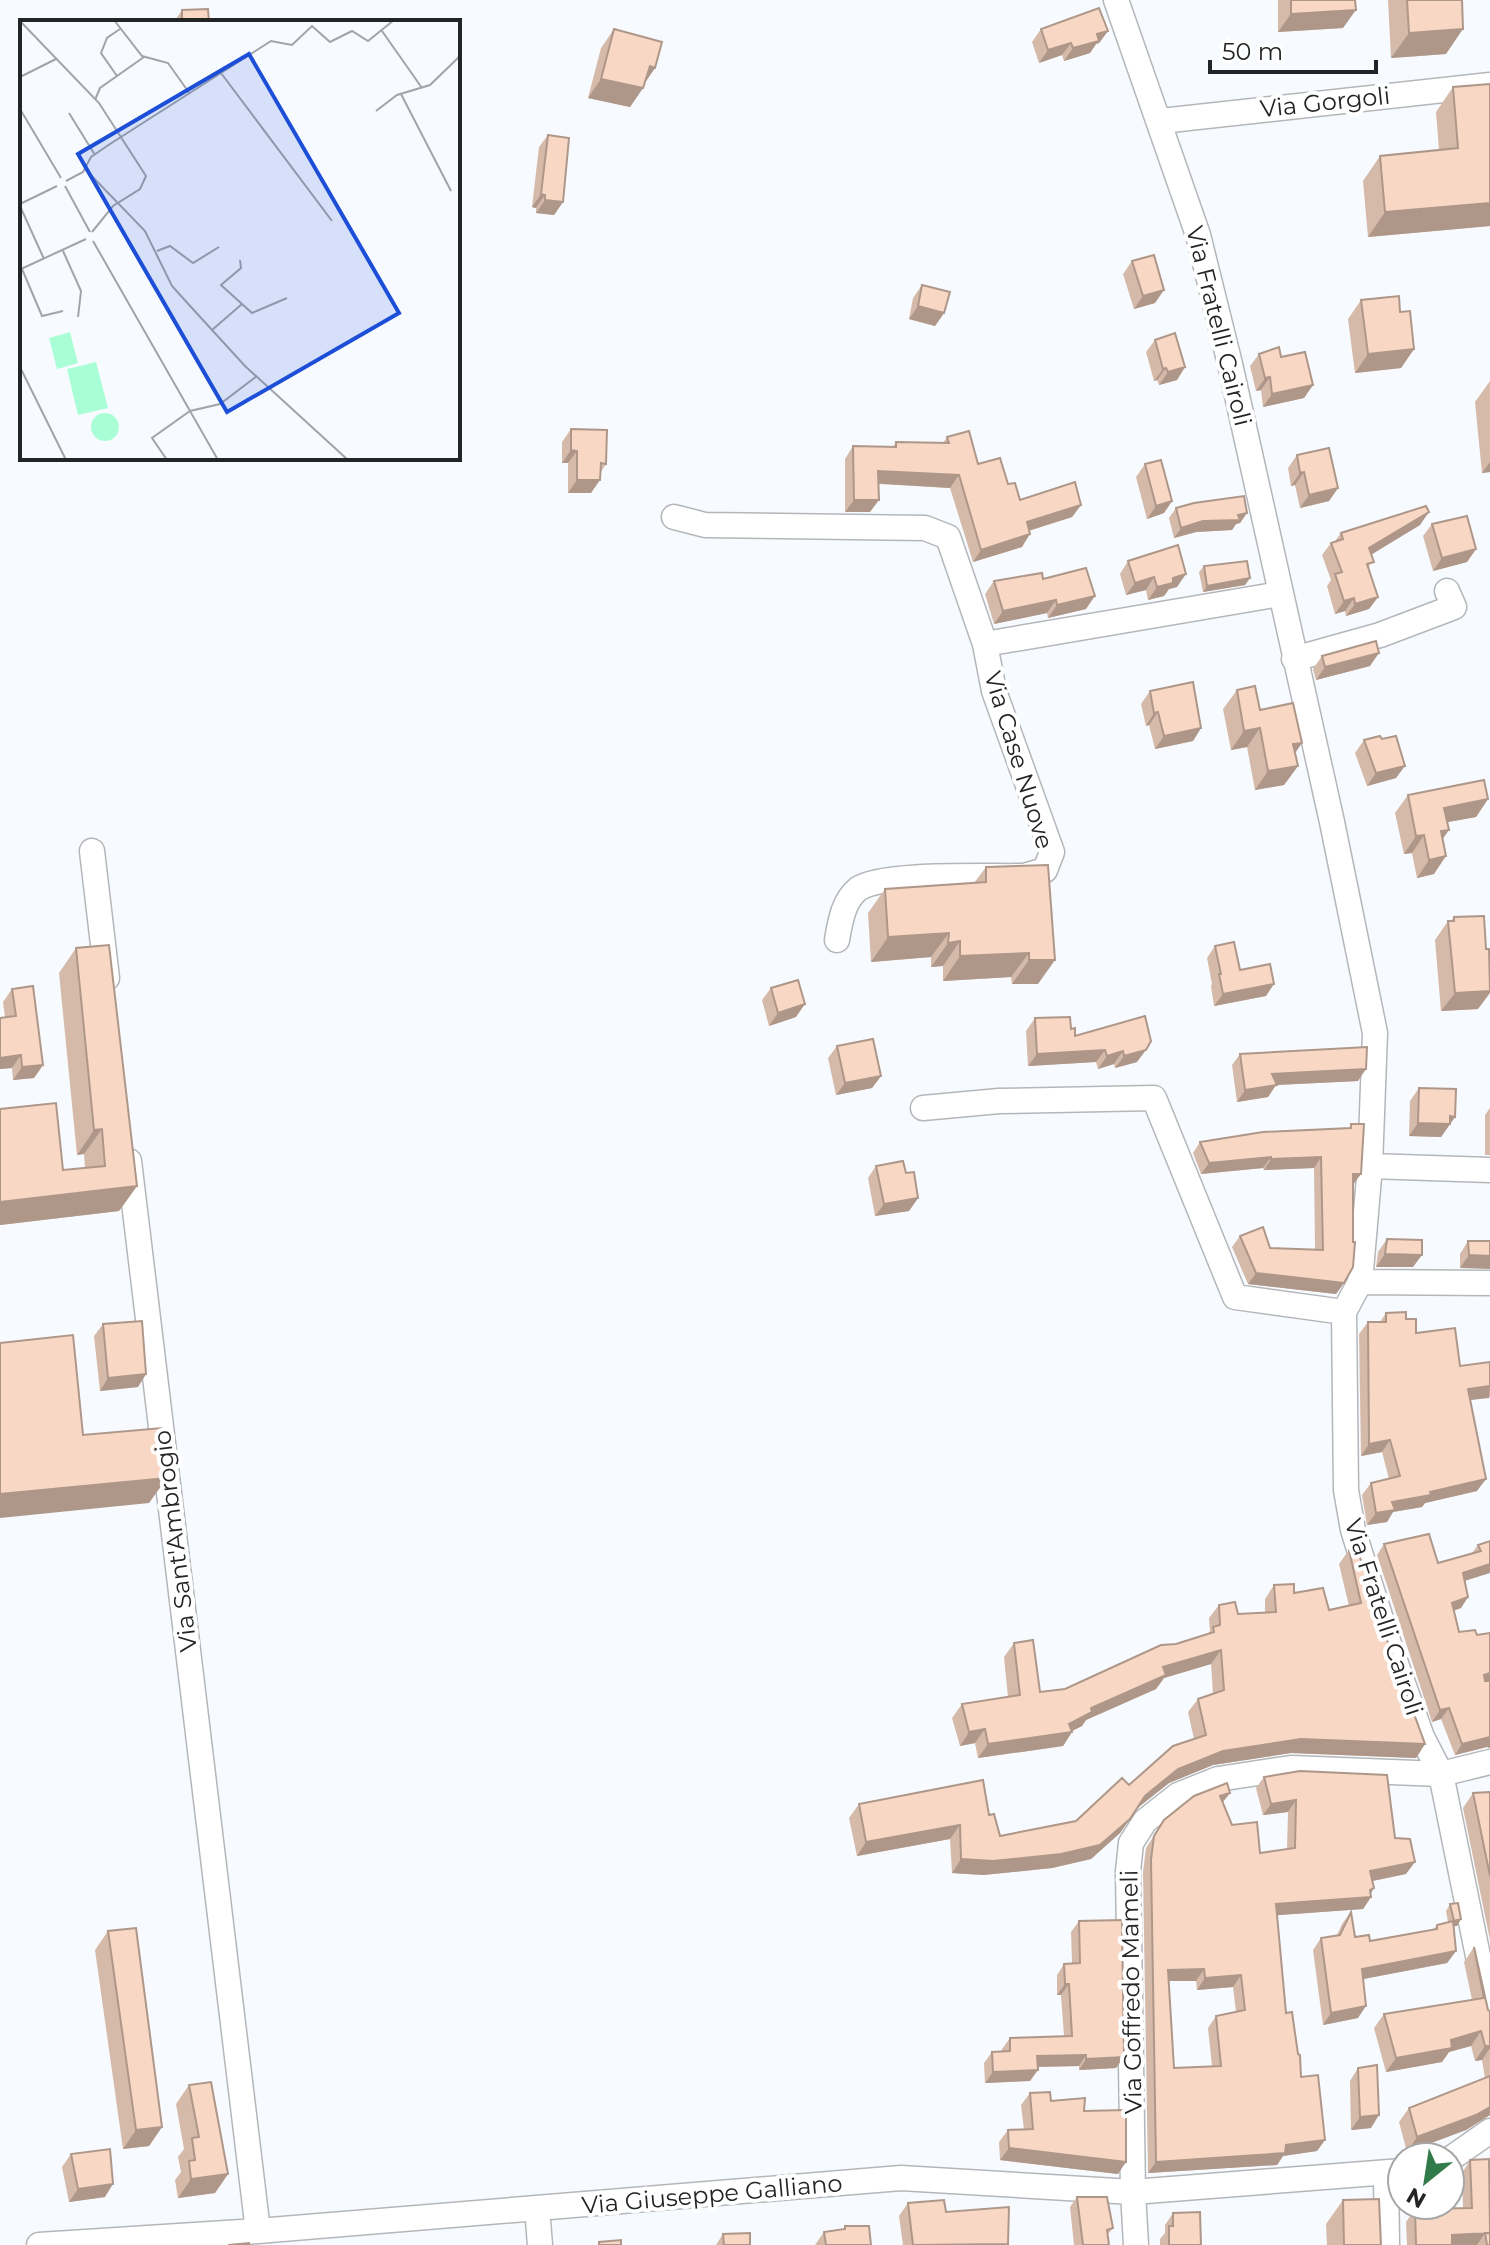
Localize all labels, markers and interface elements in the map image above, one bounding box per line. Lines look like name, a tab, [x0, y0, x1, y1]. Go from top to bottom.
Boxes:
inset map	[20, 20, 460, 460]
scale bar	[1210, 24, 1376, 74]
text: 50 m	[1222, 37, 1283, 66]
street label: Via Gorgoli	[1259, 81, 1391, 123]
street label: Via Fratelli Cairoli	[1180, 223, 1258, 429]
street label: Via Case Nuove	[978, 668, 1060, 852]
street label: Via Sant'Ambrogio	[147, 1428, 203, 1654]
street label: Via Fratelli Cairoli	[1339, 1515, 1429, 1719]
street label: Via Goffredo Mameli	[1114, 1869, 1148, 2115]
north arrow	[1386, 2141, 1466, 2221]
street label: Via Giuseppe Galliano	[581, 2168, 843, 2220]
text: N	[1402, 2182, 1431, 2214]

